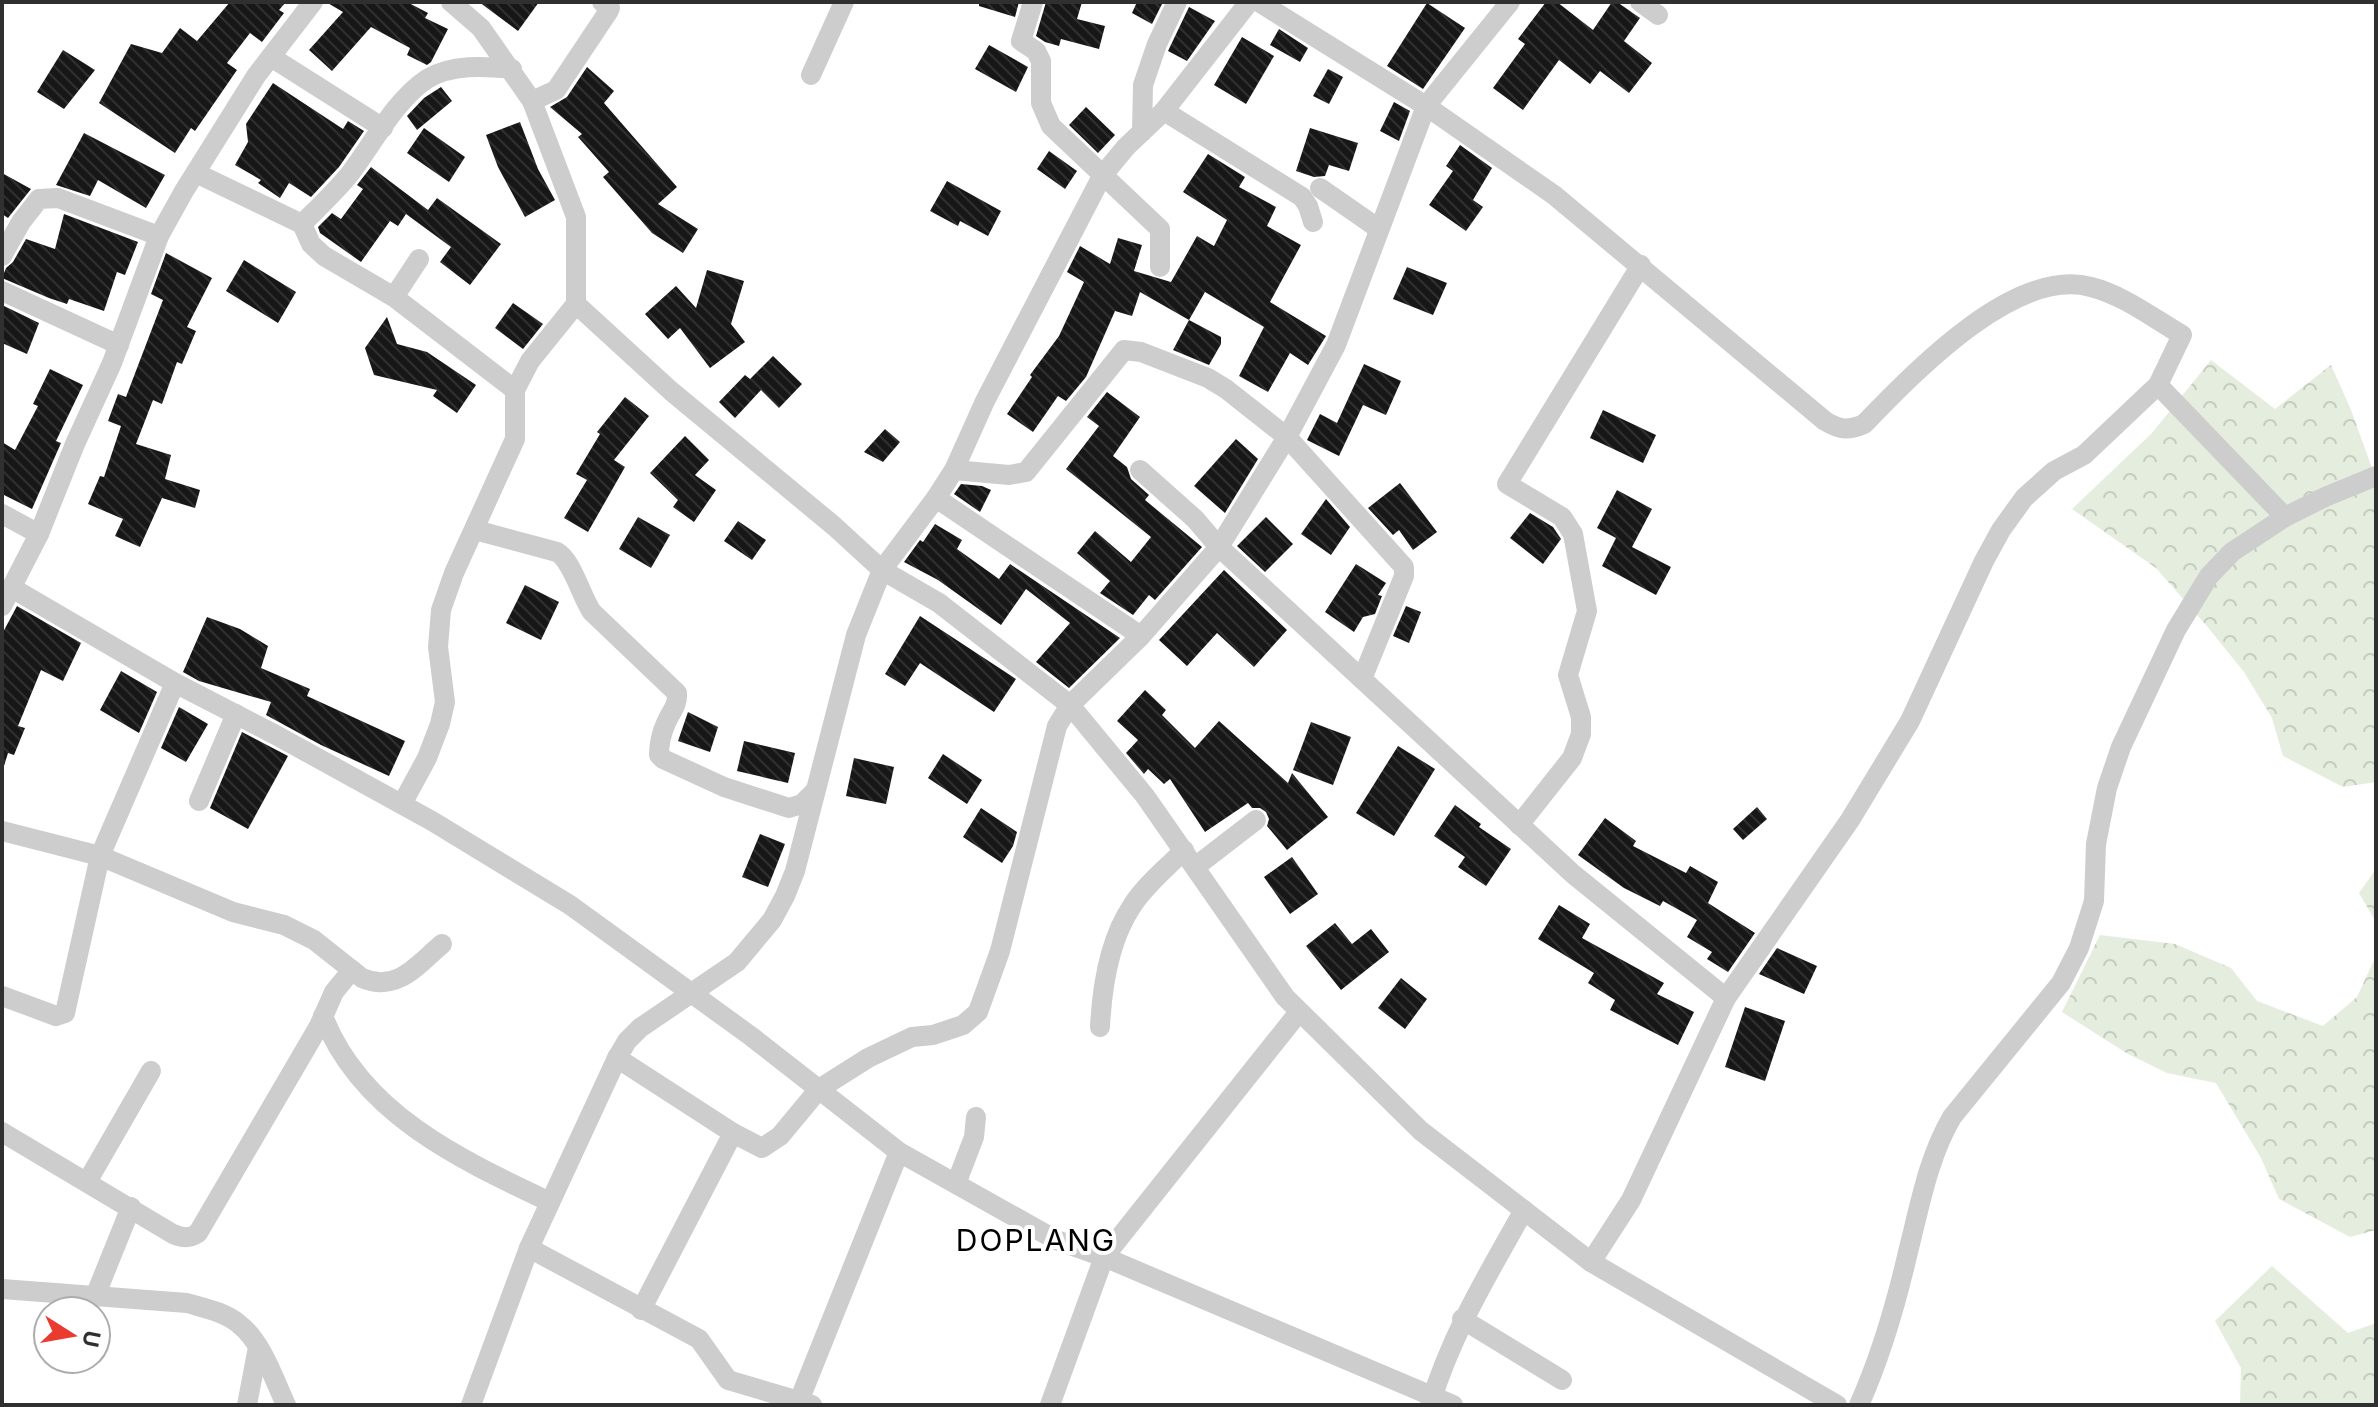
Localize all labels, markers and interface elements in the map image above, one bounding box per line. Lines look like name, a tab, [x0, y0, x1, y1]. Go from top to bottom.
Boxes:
district label: DOPLANG	[956, 1222, 1116, 1258]
north arrow	[32, 1295, 112, 1375]
text: U	[77, 1328, 106, 1349]

